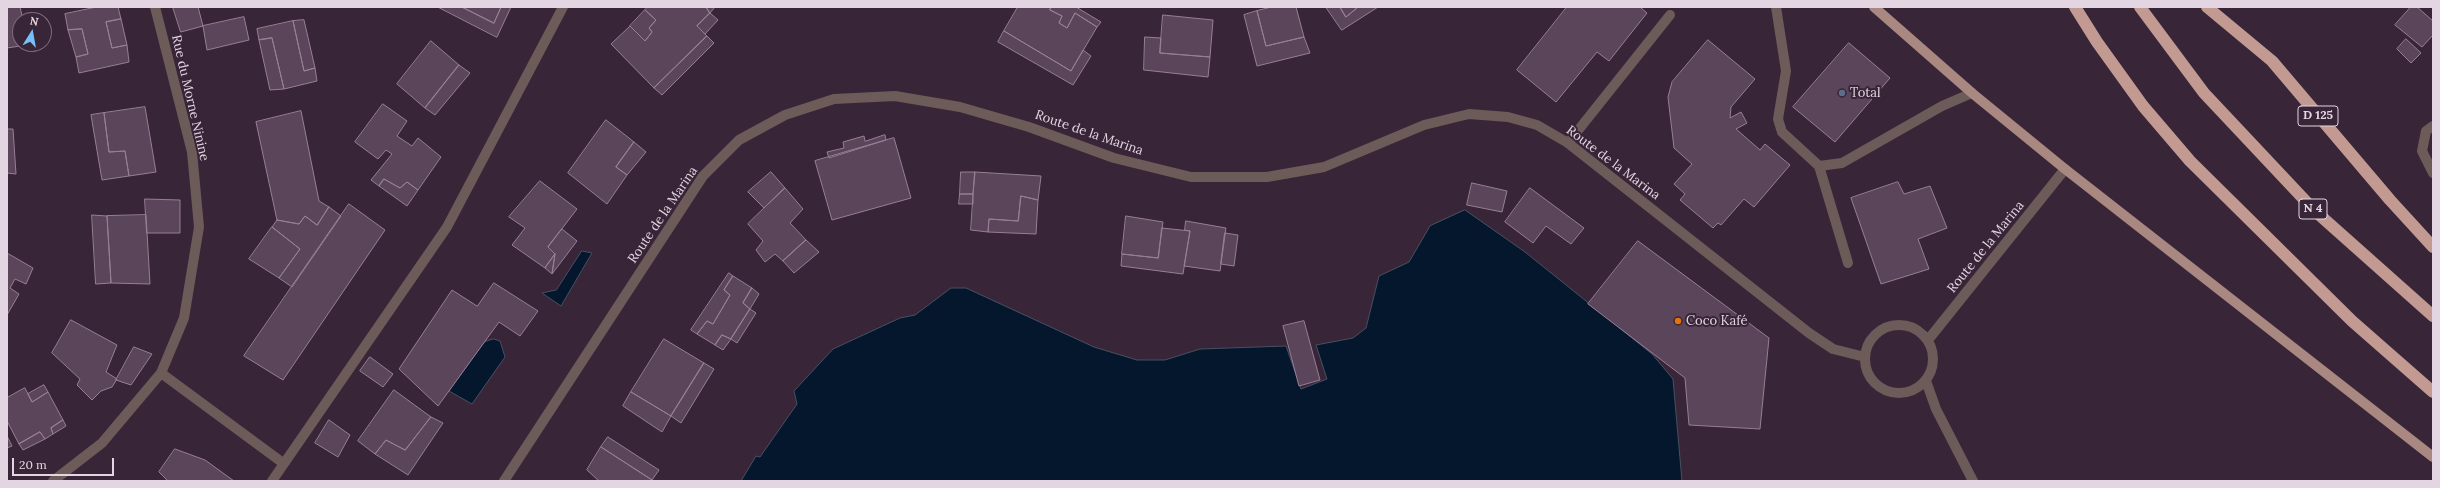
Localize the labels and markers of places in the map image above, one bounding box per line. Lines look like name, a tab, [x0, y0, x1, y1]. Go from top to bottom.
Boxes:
place label: Total	[1850, 85, 1881, 101]
marker: Total	[1837, 88, 1847, 98]
place label: Coco Kafé	[1686, 313, 1748, 329]
marker: Coco Kafé	[1673, 316, 1683, 326]

